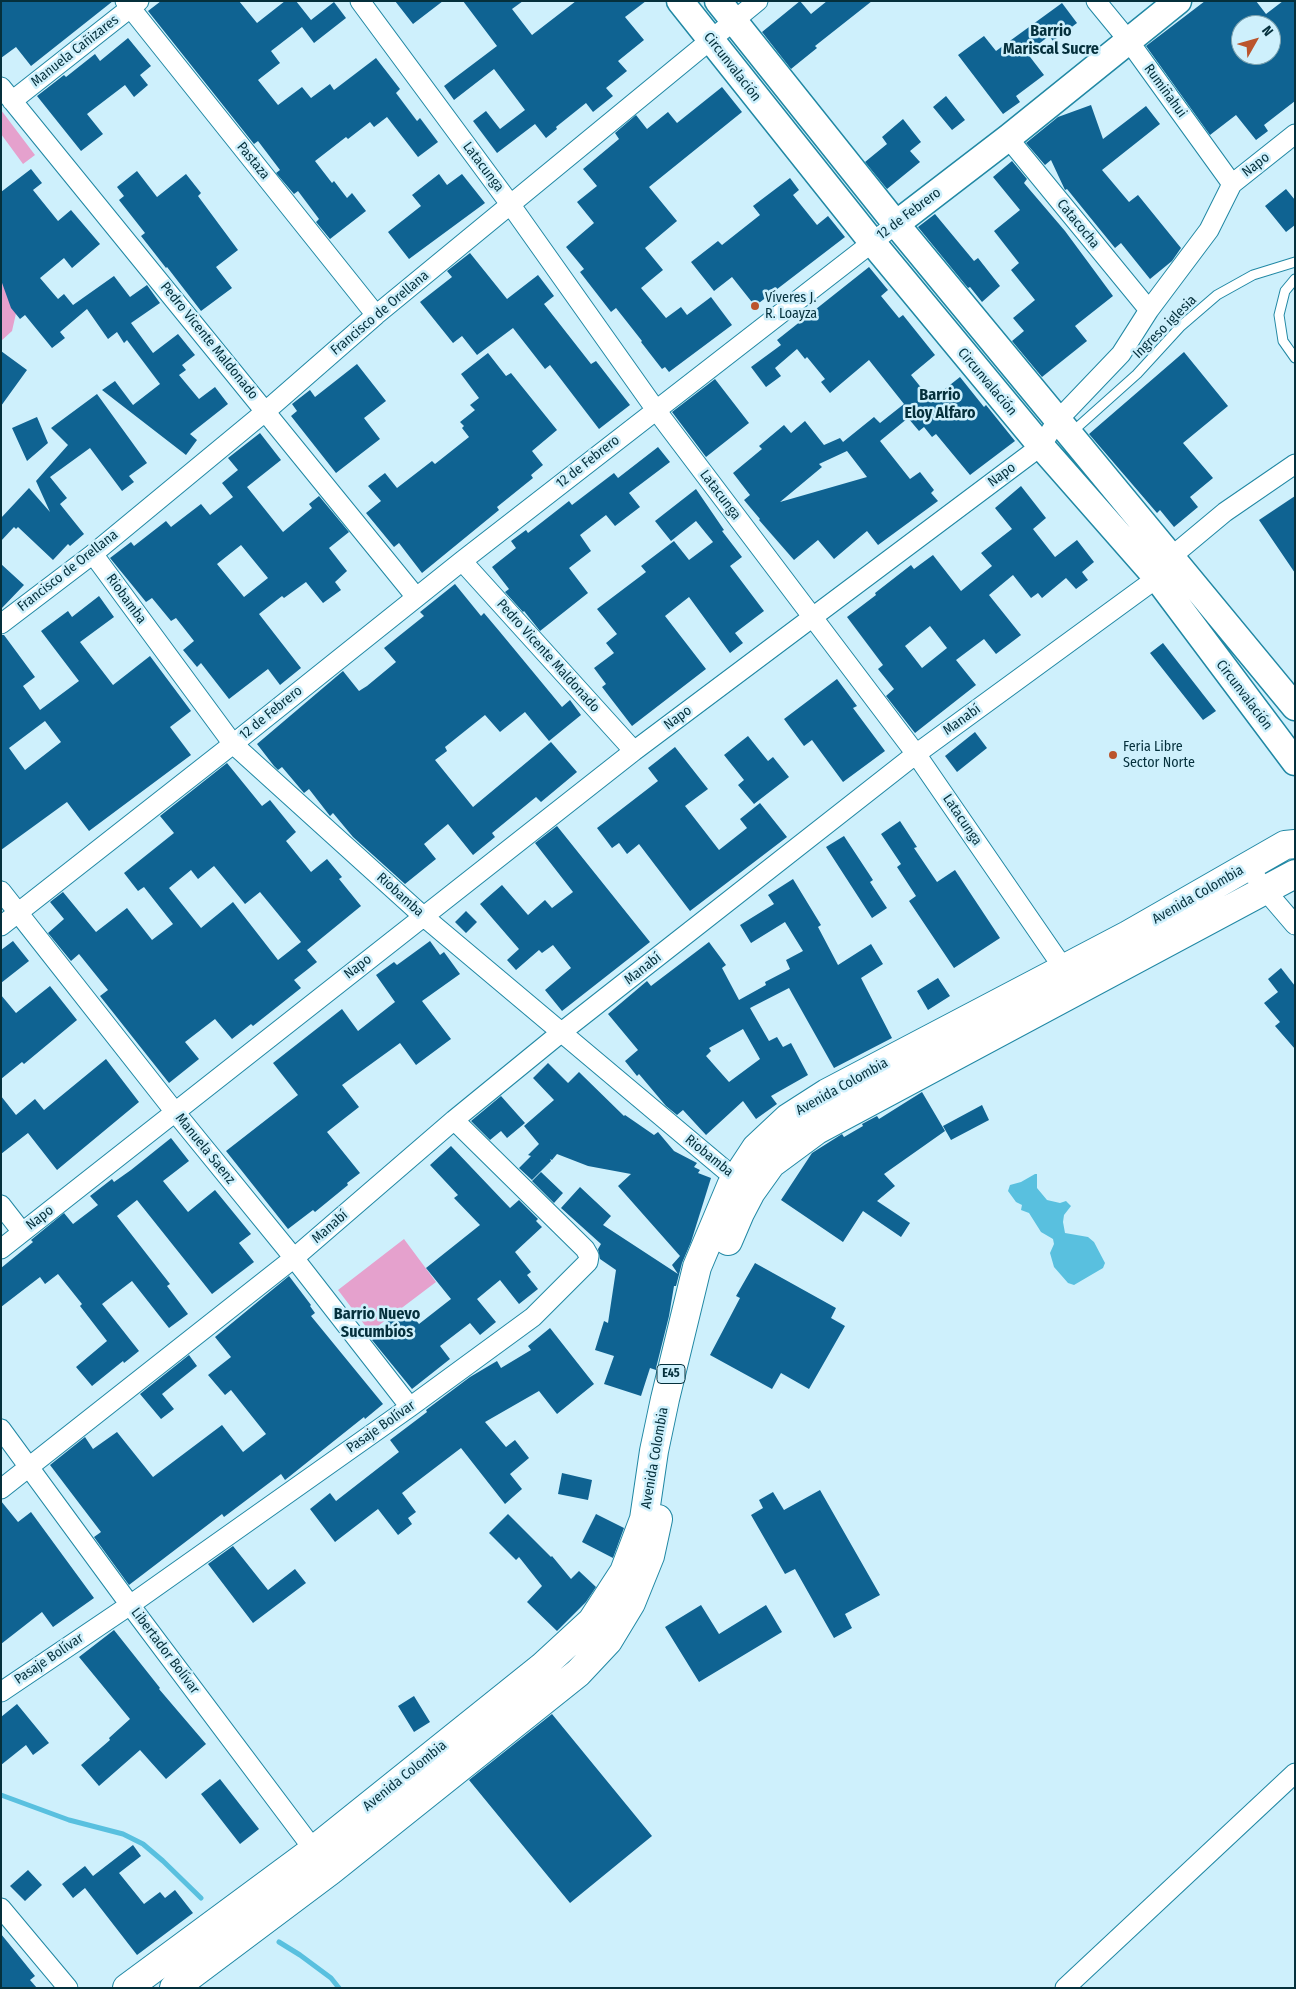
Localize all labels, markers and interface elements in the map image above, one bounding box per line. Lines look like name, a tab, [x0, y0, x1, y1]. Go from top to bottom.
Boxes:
street label: Manuela Cañizares	[28, 12, 122, 90]
north arrow	[1231, 15, 1281, 65]
district label: Barrio Mariscal Sucre	[1003, 22, 1099, 60]
text: N	[1258, 23, 1277, 40]
street label: Circunvalación	[700, 29, 764, 105]
street label: Rumiñahui	[1140, 61, 1190, 121]
street label: Pastaza	[233, 139, 273, 183]
street label: Latacunga	[459, 139, 507, 195]
street label: Napo	[1239, 149, 1273, 181]
street label: 12 de Febrero	[874, 184, 944, 244]
street label: Catacocha	[1053, 196, 1103, 252]
street label: Francisco de Orellana	[328, 267, 432, 359]
street label: Pedro Vicente Maldonado	[157, 279, 261, 403]
place label: Víveres J. R. Loayza	[765, 290, 817, 322]
street label: Ingreso iglesia	[1130, 292, 1200, 362]
marker: Víveres J. R. Loayza	[749, 300, 761, 312]
street label: Circunvalación	[954, 345, 1020, 419]
district label: Barrio Eloy Alfaro	[905, 386, 975, 424]
street label: 12 de Febrero	[553, 432, 623, 492]
street label: Napo	[985, 459, 1019, 491]
street label: Latacunga	[696, 467, 744, 523]
street label: Francisco de Orellana	[15, 527, 121, 615]
street label: Riobamba	[102, 571, 150, 627]
street label: Pedro Vicente Maldonado	[493, 596, 603, 716]
street label: Circunvalación	[1212, 657, 1276, 733]
street label: 12 de Febrero	[236, 683, 306, 743]
street label: Manabí	[940, 701, 984, 739]
street label: Napo	[661, 702, 695, 734]
place label: Feria Libre Sector Norte	[1123, 739, 1195, 772]
marker: Feria Libre Sector Norte	[1107, 749, 1119, 761]
street label: Latacunga	[939, 791, 985, 849]
street label: Avenida Colombia	[1149, 862, 1247, 928]
street label: Riobamba	[373, 869, 427, 921]
street label: Manabí	[621, 949, 665, 989]
street label: Napo	[341, 951, 375, 983]
street label: Avenida Colombia	[793, 1055, 891, 1119]
street label: Manuela Saenz	[171, 1110, 239, 1188]
street label: Riobamba	[681, 1131, 737, 1181]
street label: Napo	[23, 1202, 57, 1234]
street label: Manabí	[309, 1207, 351, 1247]
district label: Barrio Nuevo Sucumbíos	[334, 1305, 420, 1343]
road number: E45	[657, 1365, 685, 1384]
street label: Pasaje Bolívar	[344, 1397, 418, 1457]
street label: Avenida Colombia	[638, 1406, 672, 1510]
street label: Libertador Bolívar	[127, 1605, 203, 1697]
street label: Pasaje Bolívar	[11, 1630, 87, 1688]
street label: Avenida Colombia	[360, 1737, 450, 1815]

